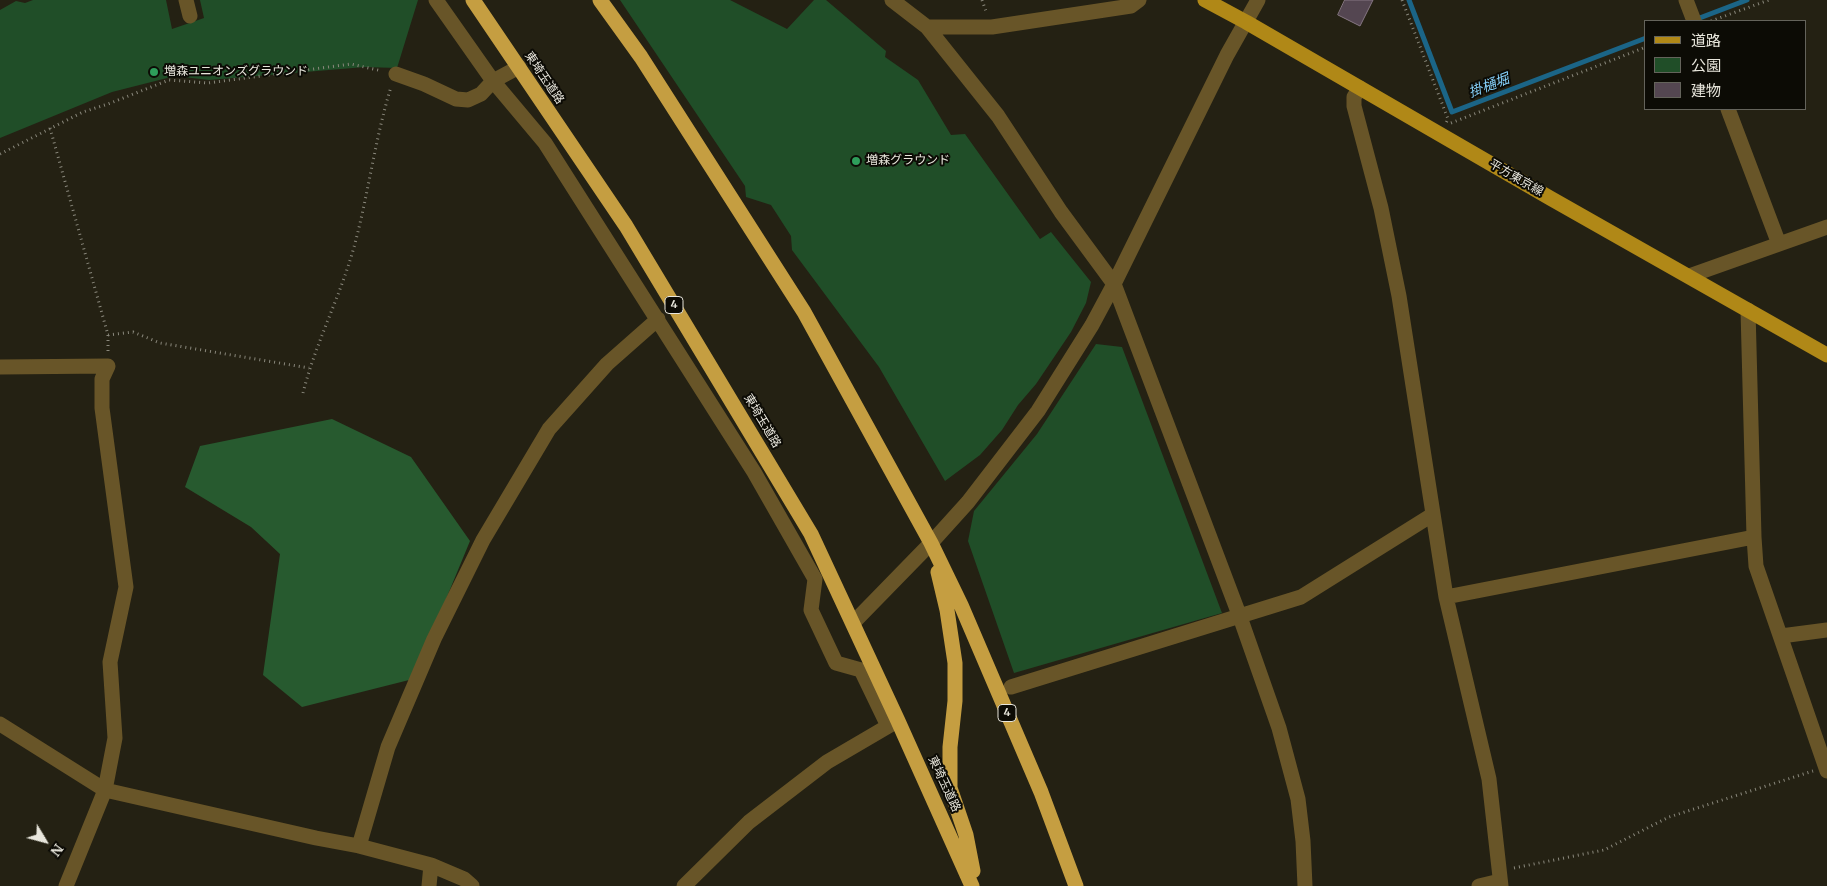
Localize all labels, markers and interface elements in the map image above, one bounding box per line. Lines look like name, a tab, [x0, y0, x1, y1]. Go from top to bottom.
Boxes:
legend	[1644, 20, 1807, 110]
text: 道路	[1691, 31, 1721, 50]
street label: 東埼玉道路	[521, 49, 567, 107]
text: 公園	[1691, 56, 1721, 75]
place label: 増森ユニオンズグラウンド	[164, 65, 308, 79]
marker: 増森ユニオンズグラウンド	[148, 66, 160, 78]
water label: 掛樋堀	[1466, 71, 1512, 101]
text: 建物	[1691, 81, 1721, 100]
place label: 増森グラウンド	[866, 154, 950, 168]
marker: 増森グラウンド	[850, 155, 862, 167]
street label: 平方東京線	[1486, 157, 1546, 199]
road number: 4	[665, 296, 683, 314]
street label: 東埼玉道路	[740, 392, 784, 450]
road number: 4	[998, 704, 1016, 721]
street label: 東埼玉道路	[925, 754, 963, 814]
north arrow	[20, 816, 70, 866]
text: N	[46, 840, 67, 860]

